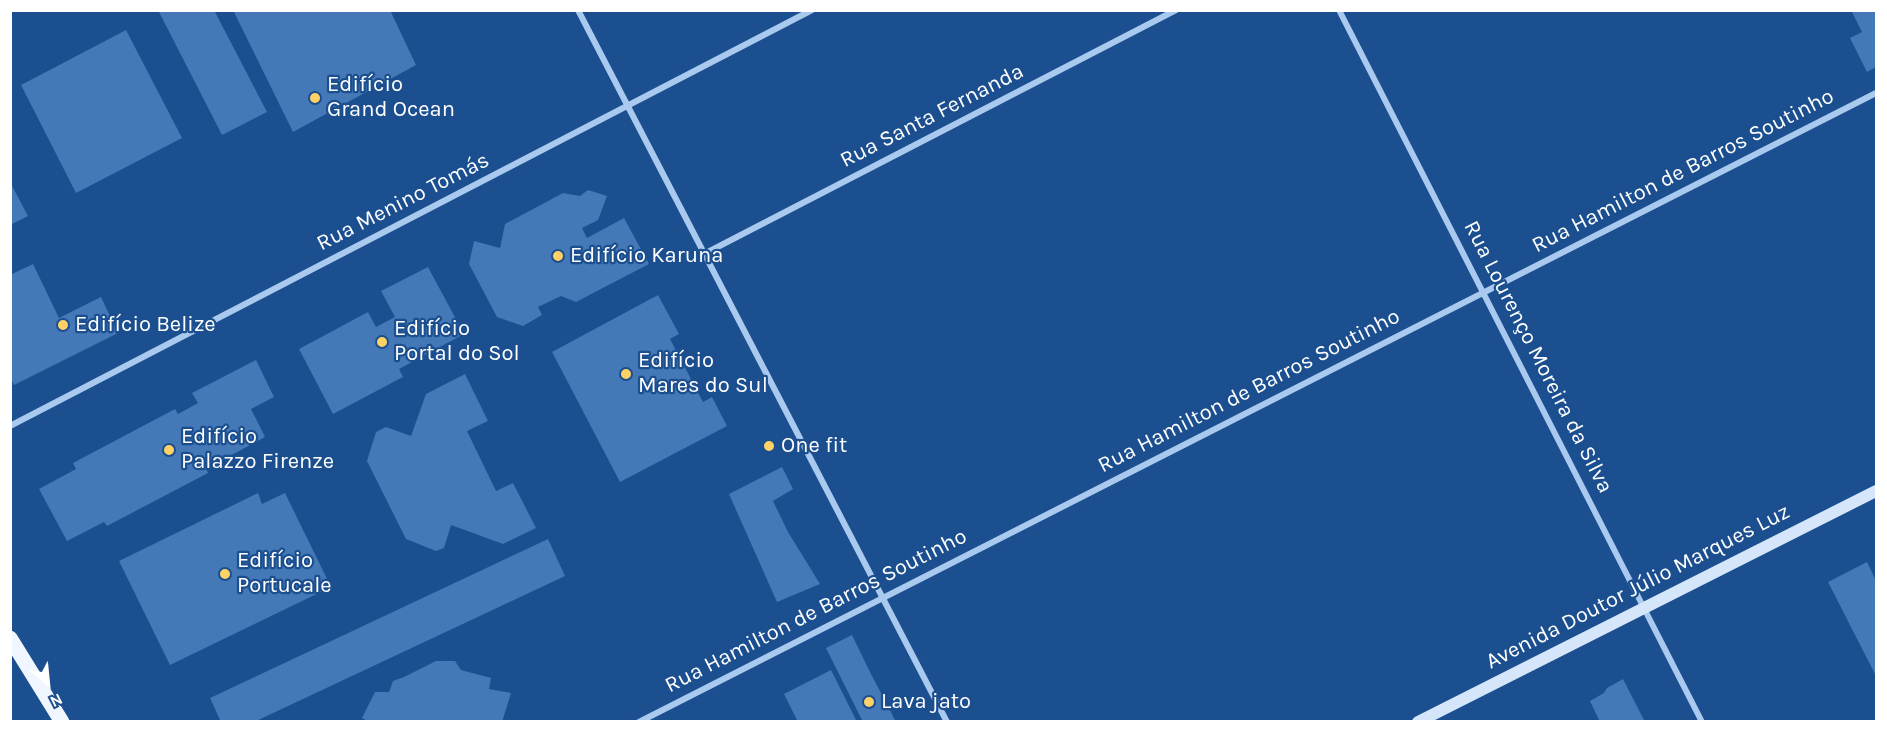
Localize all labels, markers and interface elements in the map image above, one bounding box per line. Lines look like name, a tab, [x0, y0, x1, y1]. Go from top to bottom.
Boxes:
street label: Rua Santa Fernanda	[836, 58, 1028, 174]
place label: Edifício Grand Ocean	[327, 72, 455, 124]
street label: Rua Hamilton de Barros Soutinho	[1528, 83, 1838, 259]
marker: Edifício Grand Ocean	[308, 91, 322, 105]
street label: Rua Menino Tomás	[312, 147, 494, 257]
street label: Rua Lourenço Moreira da Silva	[1458, 216, 1618, 498]
place label: Edifício Karuna	[570, 243, 723, 269]
marker: Edifício Karuna	[551, 249, 565, 263]
street label: Rua Hamilton de Barros Soutinho	[1094, 303, 1404, 479]
place label: Edifício Belize	[75, 312, 216, 338]
place label: Edifício Portal do Sol	[394, 316, 520, 368]
marker: Edifício Belize	[56, 318, 70, 332]
marker: Edifício Portal do Sol	[375, 335, 389, 349]
place label: Edifício Mares do Sul	[638, 348, 768, 400]
marker: Edifício Mares do Sul	[619, 367, 633, 381]
place label: Edifício Palazzo Firenze	[181, 424, 334, 476]
place label: One fit	[781, 433, 847, 459]
marker: One fit	[762, 439, 776, 453]
marker: Edifício Palazzo Firenze	[162, 443, 176, 457]
street label: Avenida Doutor Júlio Marques Luz	[1482, 499, 1794, 675]
street label: Rua Hamilton de Barros Soutinho	[661, 523, 971, 699]
place label: Edifício Portucale	[237, 548, 332, 600]
marker: Edifício Portucale	[218, 567, 232, 581]
north arrow	[18, 654, 78, 714]
text: N	[47, 689, 66, 712]
place label: Lava jato	[881, 689, 971, 715]
marker: Lava jato	[862, 695, 876, 709]

